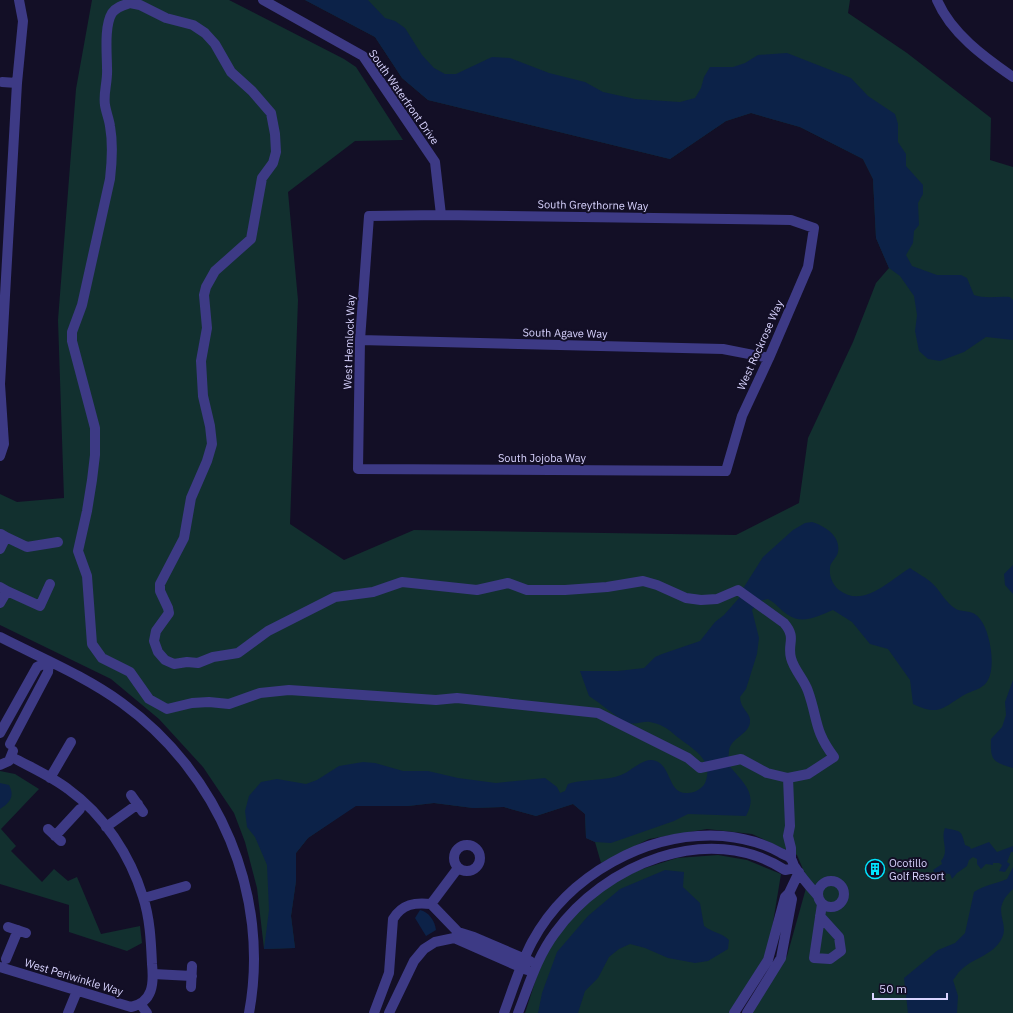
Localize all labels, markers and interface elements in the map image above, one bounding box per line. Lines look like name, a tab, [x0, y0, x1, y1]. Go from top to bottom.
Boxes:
street label: South Waterfront Drive	[366, 47, 442, 147]
street label: South Greythorne Way	[537, 197, 649, 213]
street label: West Hemlock Way	[340, 294, 358, 390]
street label: West Rockrose Way	[734, 297, 786, 392]
street label: South Agave Way	[522, 325, 608, 341]
street label: South Jojoba Way	[498, 451, 587, 465]
place label: Ocotillo Golf Resort	[889, 856, 944, 883]
building icon: Ocotillo Golf Resort	[864, 858, 886, 880]
street label: West Periwinkle Way	[23, 955, 126, 999]
scale bar	[873, 975, 947, 1001]
text: 50 m	[879, 981, 907, 996]

